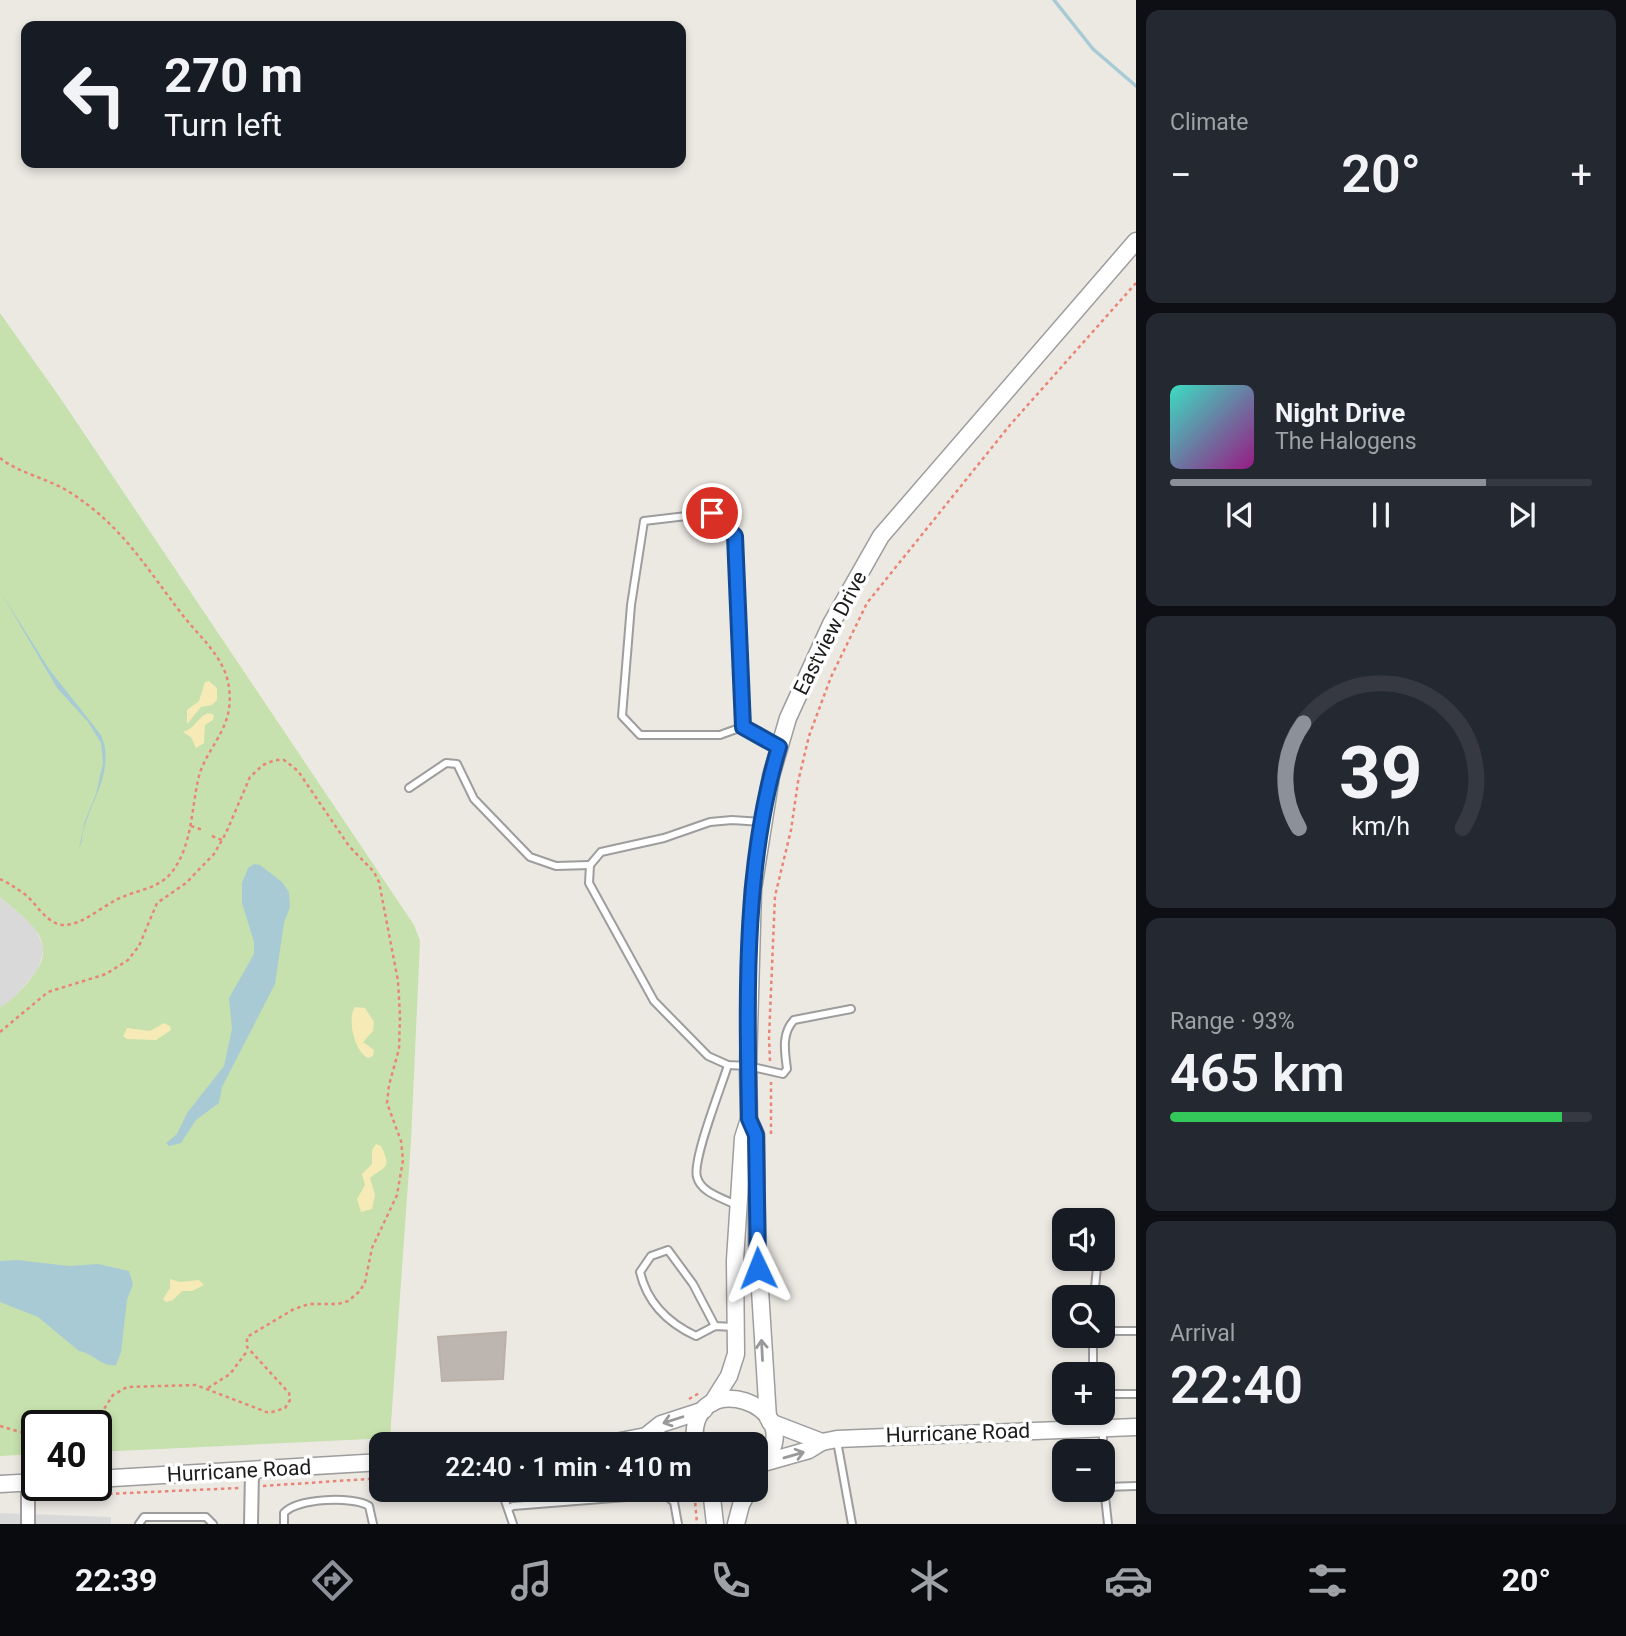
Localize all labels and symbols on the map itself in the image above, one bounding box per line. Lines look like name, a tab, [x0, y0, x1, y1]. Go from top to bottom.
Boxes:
pin	[682, 483, 742, 543]
street label: Eastview Drive	[789, 567, 871, 699]
position arrow	[721, 1231, 795, 1305]
one-way arrow	[756, 1338, 769, 1361]
speed limit sign: 40	[21, 1410, 112, 1501]
one-way arrow	[663, 1415, 685, 1428]
street label: Hurricane Road	[885, 1418, 1031, 1448]
one-way arrow	[782, 1448, 804, 1461]
street label: Hurricane Road	[166, 1455, 312, 1487]

